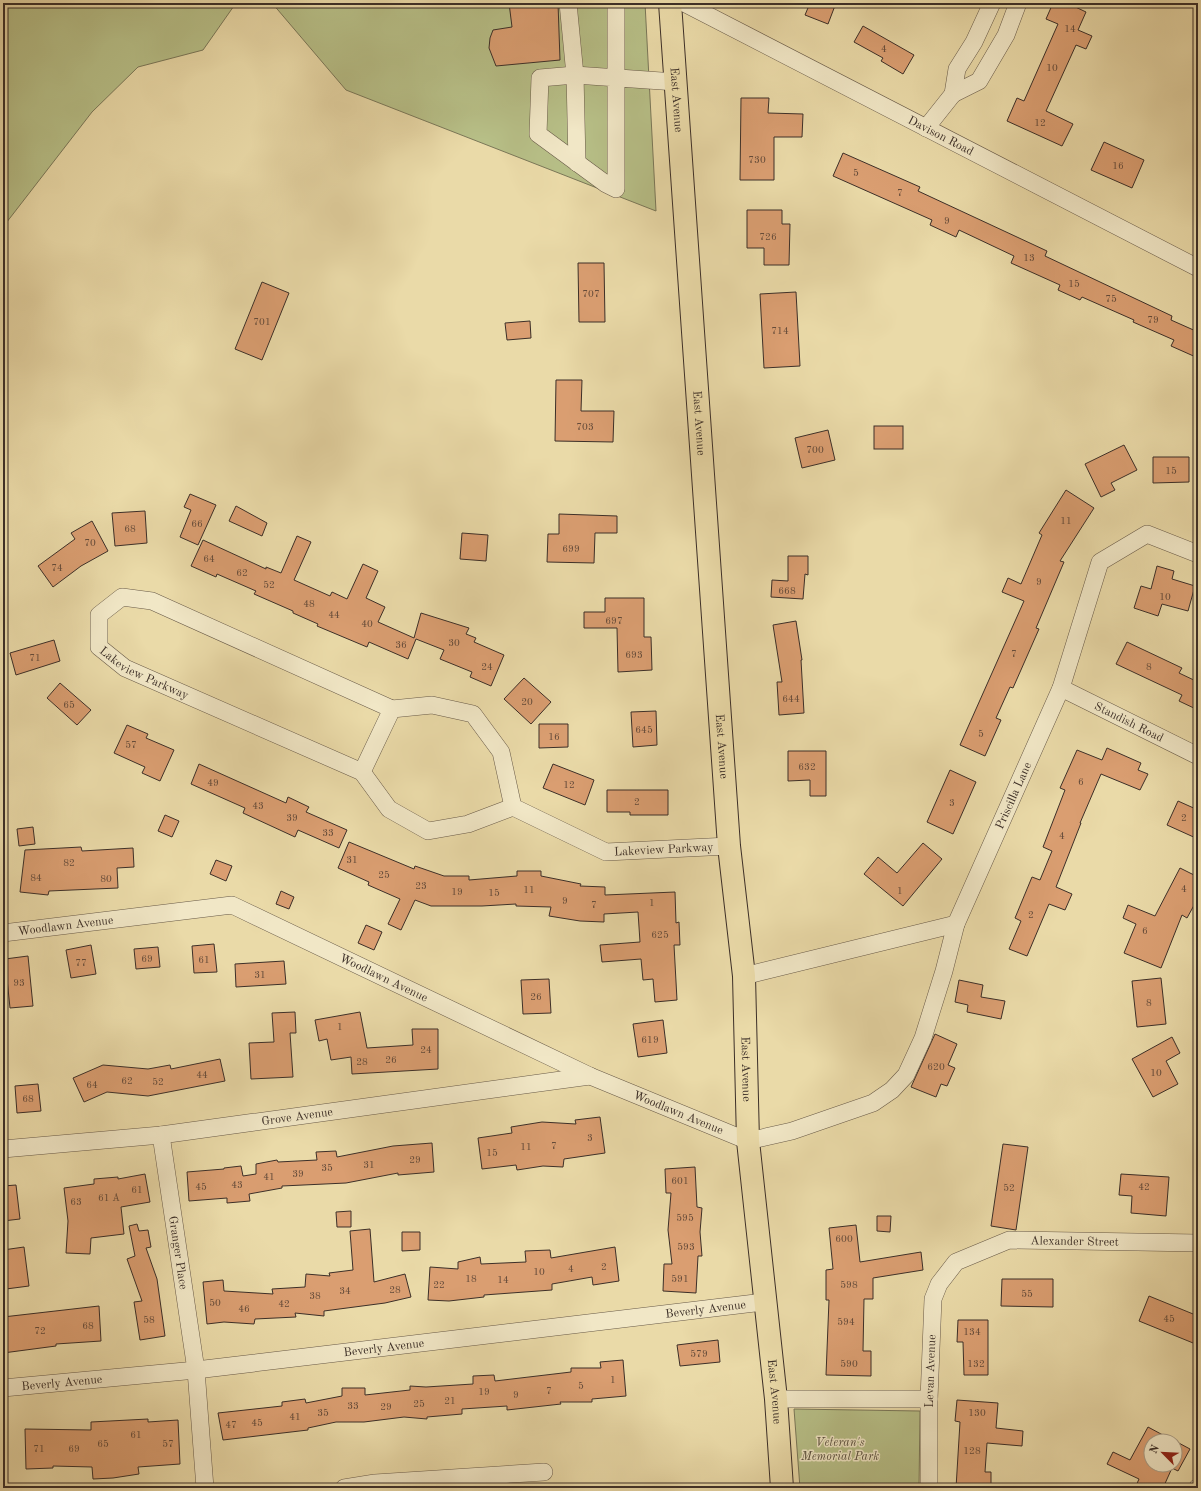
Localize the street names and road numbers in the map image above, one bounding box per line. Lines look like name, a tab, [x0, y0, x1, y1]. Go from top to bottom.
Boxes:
street label: East Avenue	[668, 67, 684, 133]
street label: Davison Road	[906, 114, 975, 158]
street label: East Avenue	[690, 390, 707, 456]
street label: Lakeview Parkway	[97, 645, 191, 702]
street label: Standish Road	[1092, 701, 1165, 745]
street label: East Avenue	[713, 713, 729, 780]
street label: Priscilla Lane	[994, 760, 1034, 831]
street label: Lakeview Parkway	[614, 842, 714, 859]
street label: Woodlawn Avenue	[17, 915, 115, 938]
street label: Woodlawn Avenue	[337, 952, 430, 1005]
street label: East Avenue	[738, 1036, 752, 1102]
street label: Woodlawn Avenue	[631, 1089, 725, 1137]
street label: Grove Avenue	[261, 1106, 334, 1128]
street label: Granger Place	[166, 1215, 189, 1291]
street label: Alexander Street	[1030, 1235, 1119, 1249]
street label: Beverly Avenue	[665, 1299, 747, 1321]
street label: Levan Avenue	[924, 1334, 939, 1408]
street label: Beverly Avenue	[343, 1338, 425, 1359]
street label: East Avenue	[765, 1359, 783, 1425]
street label: Beverly Avenue	[21, 1374, 103, 1393]

